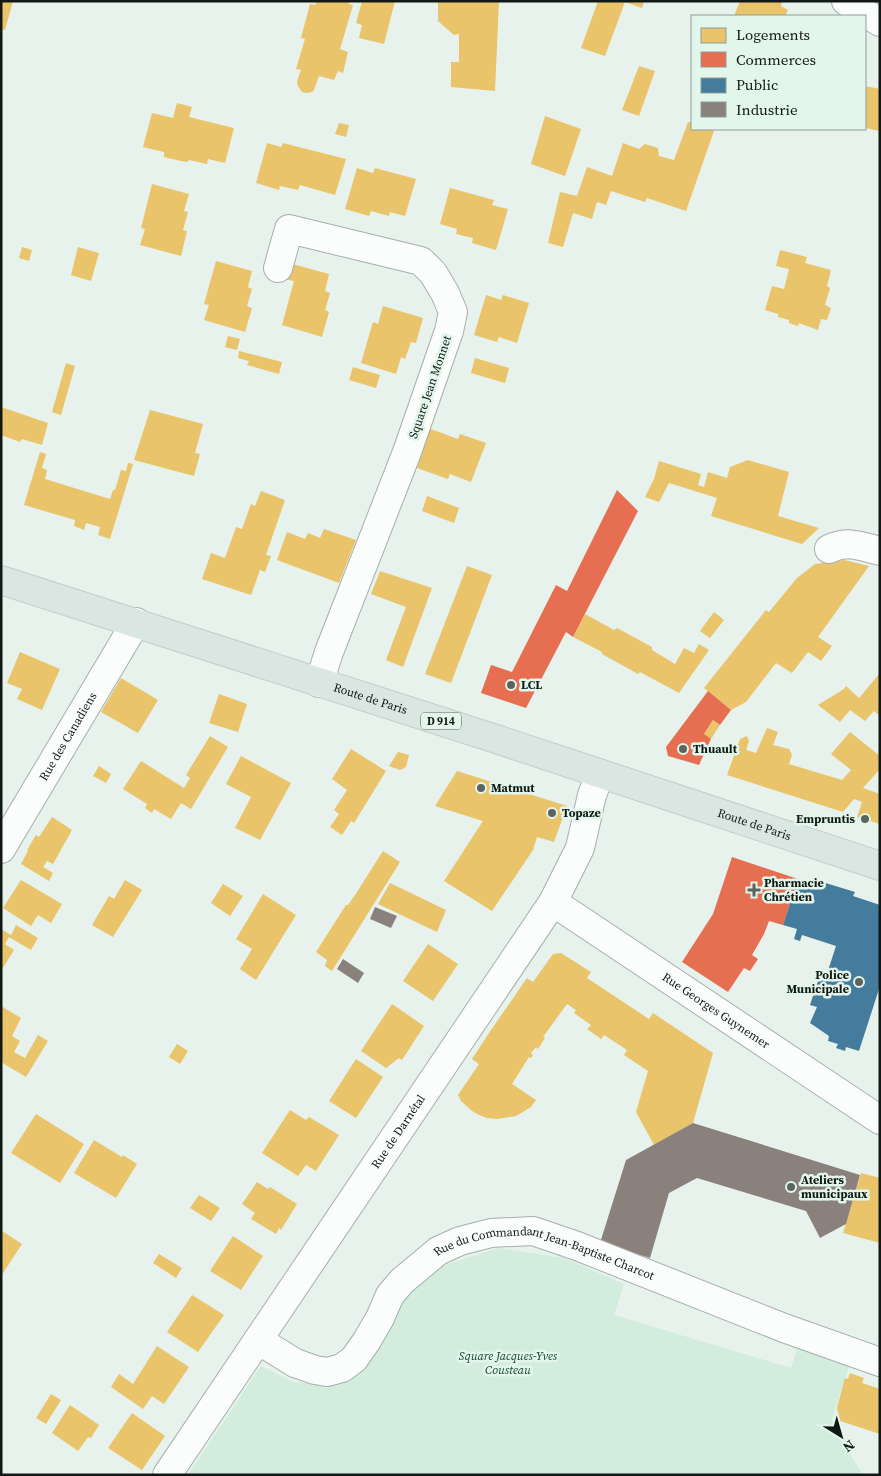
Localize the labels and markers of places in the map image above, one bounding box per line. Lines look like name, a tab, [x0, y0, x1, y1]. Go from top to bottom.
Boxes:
place label: LCL	[521, 677, 542, 693]
marker: LCL	[505, 679, 517, 691]
place label: Thuault	[693, 741, 738, 757]
marker: Thuault	[677, 743, 689, 755]
place label: Matmut	[491, 780, 535, 796]
marker: Matmut	[475, 782, 487, 794]
place label: Topaze	[562, 805, 601, 821]
marker: Topaze	[546, 807, 558, 819]
place label: Empruntis	[796, 811, 856, 827]
marker: Empruntis	[859, 813, 871, 825]
place label: Pharmacie Chrétien	[764, 875, 824, 905]
marker: Pharmacie Chrétien	[748, 884, 760, 896]
place label: Police Municipale	[787, 967, 849, 997]
marker: Police Municipale	[853, 976, 865, 988]
place label: Ateliers municipaux	[801, 1172, 868, 1202]
marker: Ateliers municipaux	[785, 1181, 797, 1193]

